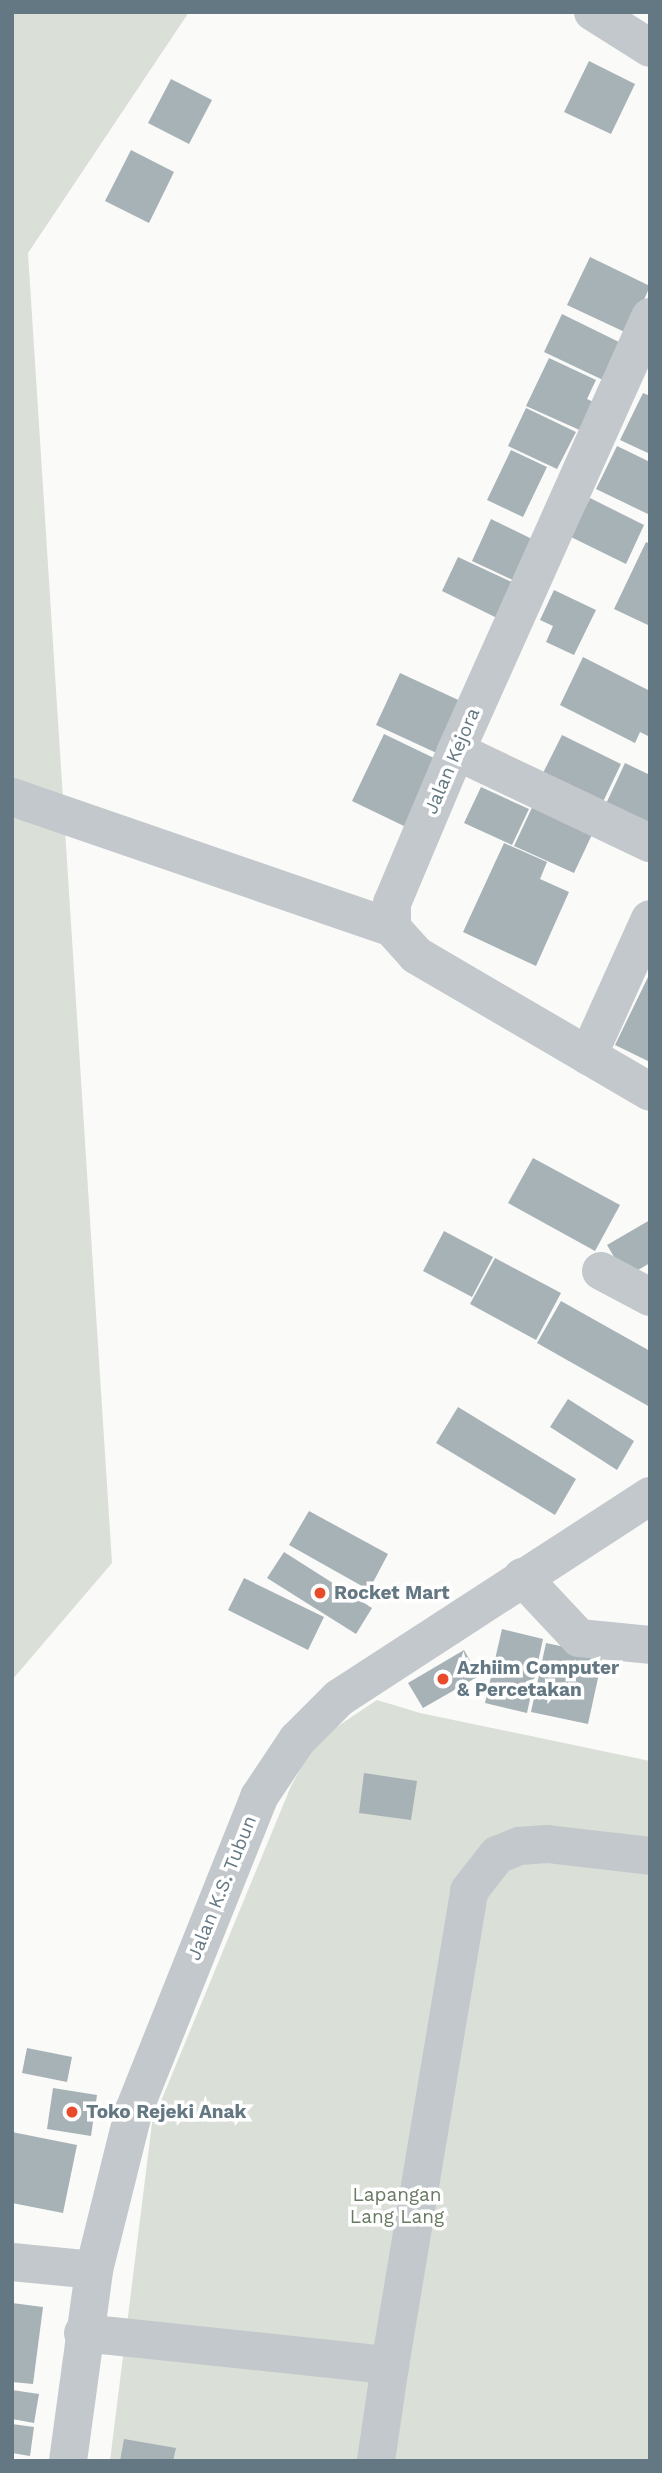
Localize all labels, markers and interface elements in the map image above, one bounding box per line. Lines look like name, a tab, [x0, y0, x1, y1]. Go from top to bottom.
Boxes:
street label: Jalan Kejora	[419, 704, 485, 818]
place label: Rocket Mart	[334, 1582, 450, 1604]
marker: Rocket Mart	[312, 1585, 328, 1601]
place label: Azhiim Computer & Percetakan	[457, 1657, 619, 1701]
marker: Azhiim Computer & Percetakan	[435, 1671, 451, 1687]
street label: Jalan K.S. Tubun	[182, 1812, 262, 1964]
place label: Toko Rejeki Anak	[86, 2101, 247, 2123]
marker: Toko Rejeki Anak	[64, 2104, 80, 2120]
park label: Lapangan Lang Lang	[350, 2184, 444, 2228]

